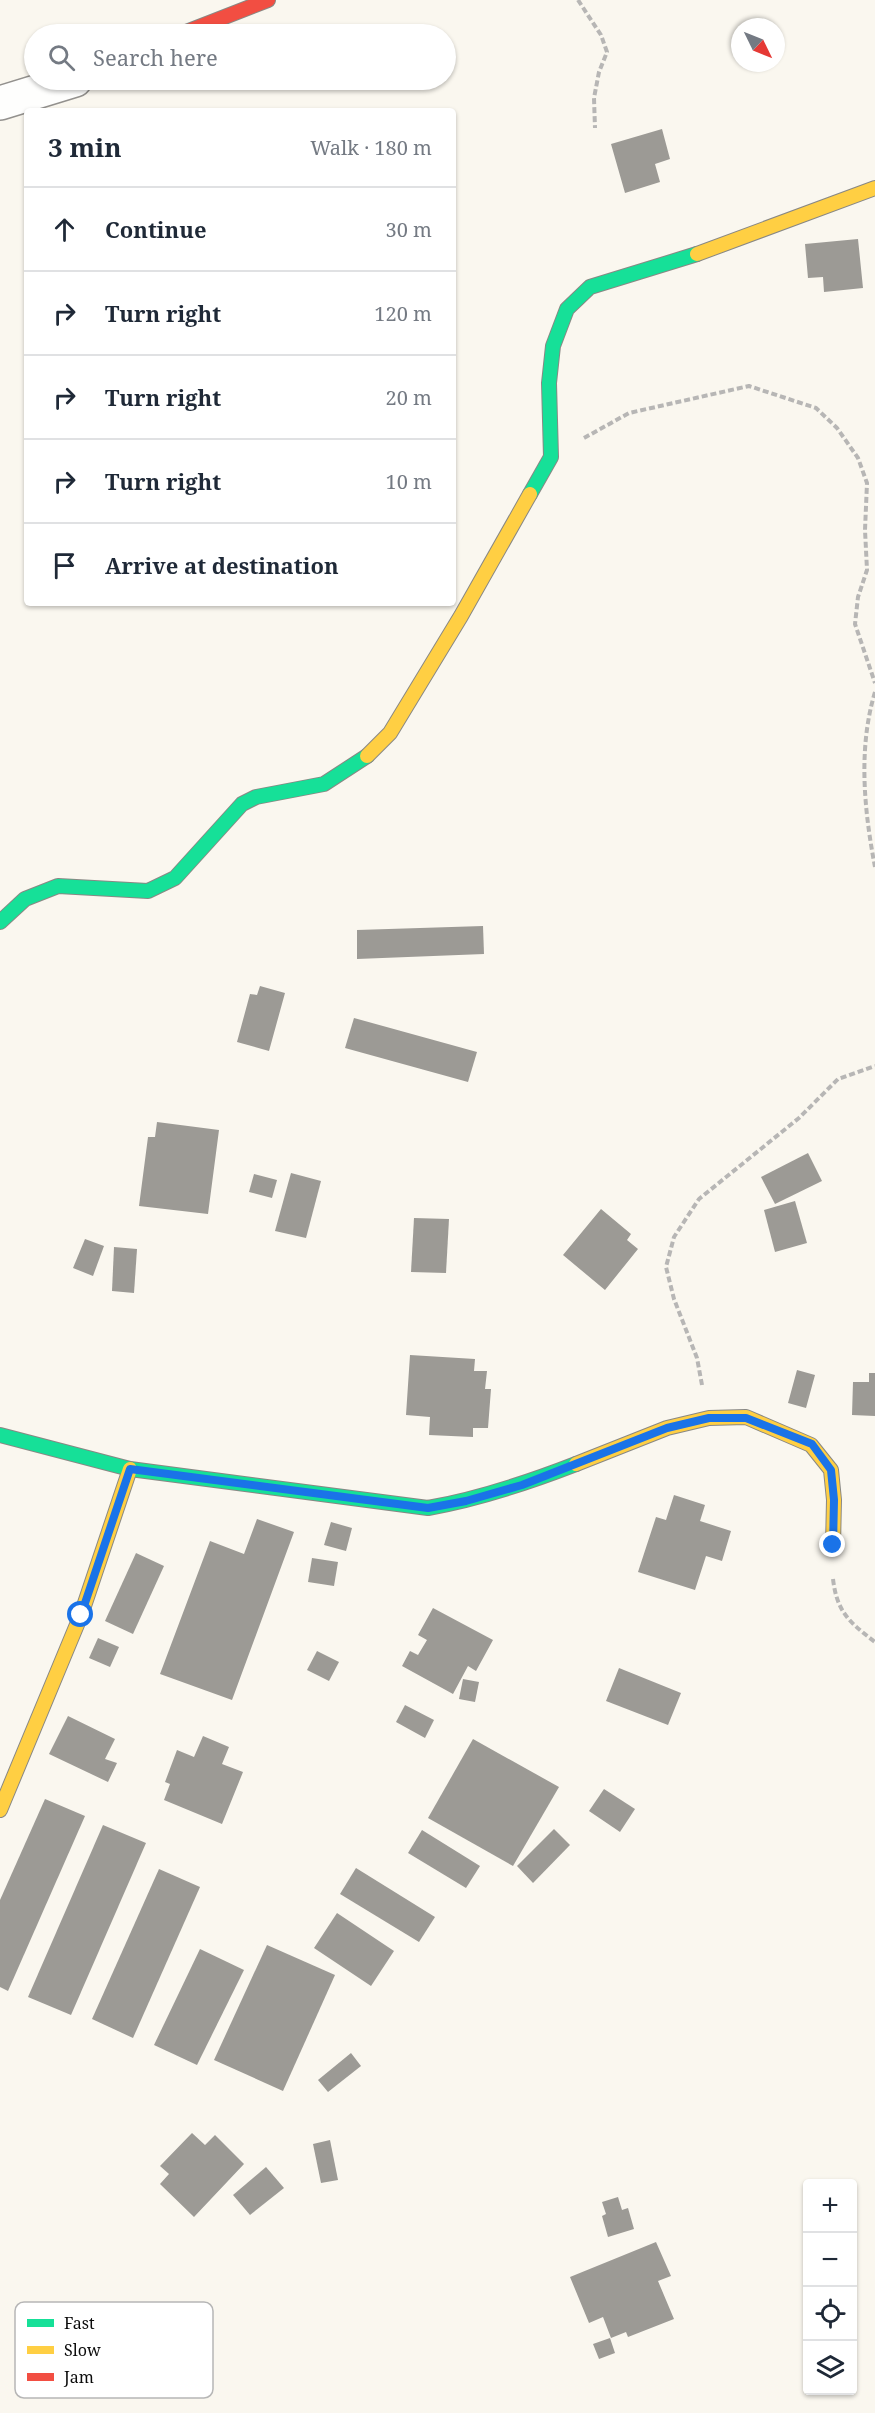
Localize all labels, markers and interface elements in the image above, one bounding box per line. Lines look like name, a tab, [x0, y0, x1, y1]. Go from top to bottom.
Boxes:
north arrow	[731, 18, 785, 72]
search box	[24, 24, 456, 90]
icon: search	[45, 41, 78, 74]
text: Search here	[93, 42, 218, 72]
text: 3 min	[48, 129, 122, 165]
text: Walk · 180 m	[310, 134, 432, 161]
icon: ahead	[48, 213, 81, 246]
text: Continue	[105, 214, 207, 244]
text: 30 m	[386, 216, 432, 243]
icon: right	[48, 297, 81, 330]
text: Turn right	[105, 298, 221, 328]
text: 120 m	[374, 300, 432, 327]
icon: right	[48, 381, 81, 414]
text: Turn right	[105, 382, 221, 412]
text: 20 m	[386, 384, 432, 411]
icon: right	[48, 465, 81, 498]
text: Turn right	[105, 466, 221, 496]
text: 10 m	[386, 468, 432, 495]
icon: arrive	[48, 549, 81, 582]
text: Arrive at destination	[105, 550, 339, 580]
route end	[819, 1531, 845, 1557]
route start	[67, 1601, 93, 1627]
map controls	[803, 2179, 857, 2395]
button: +	[803, 2179, 857, 2233]
button: −	[803, 2233, 857, 2287]
button: locate	[803, 2287, 857, 2341]
legend	[15, 2302, 213, 2398]
text: Fast	[64, 2312, 95, 2334]
text: Slow	[64, 2339, 101, 2361]
button: layers	[803, 2341, 857, 2395]
text: Jam	[63, 2366, 94, 2388]

